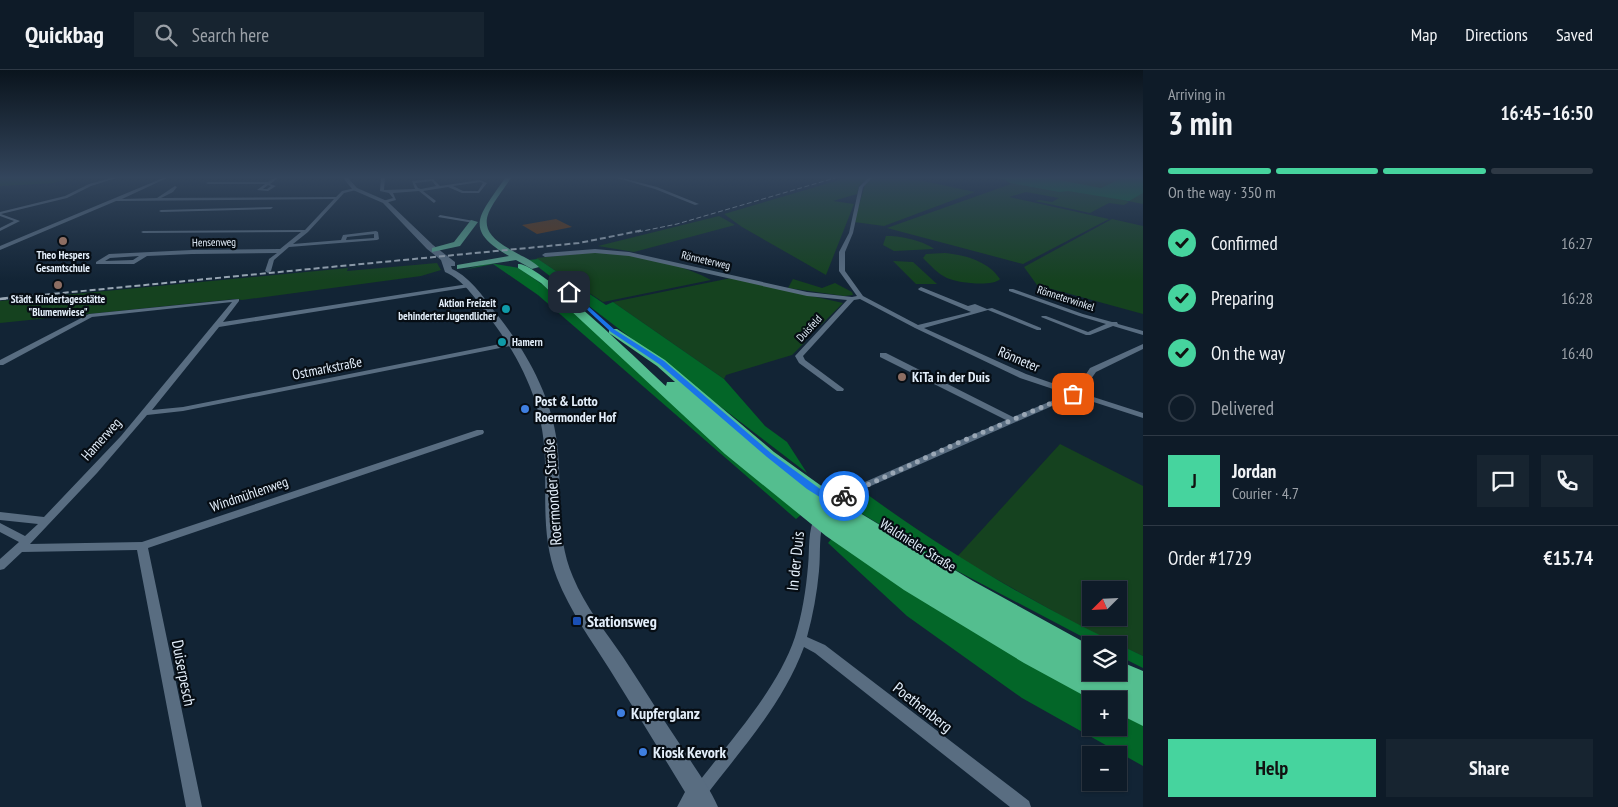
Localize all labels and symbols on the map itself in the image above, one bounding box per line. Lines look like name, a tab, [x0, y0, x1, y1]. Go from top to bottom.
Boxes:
marker: Theo Hespers Gesamtschule	[57, 235, 69, 247]
street label: Hensenweg	[192, 235, 236, 249]
place label: Theo Hespers Gesamtschule	[36, 248, 90, 275]
street label: Rönneterweg	[680, 248, 732, 272]
pin	[548, 271, 590, 313]
marker: Städt. Kindertagesstätte "Blumenwiese"	[52, 279, 64, 291]
street label: Rönneterwinkel	[1036, 282, 1097, 314]
place label: Städt. Kindertagesstätte "Blumenwiese"	[11, 292, 106, 319]
place label: Aktion Freizeit behinderter Jugendlicher	[398, 296, 497, 323]
marker: Aktion Freizeit behinderter Jugendlicher	[500, 303, 512, 315]
street label: Duisfeld	[793, 312, 825, 344]
place label: Hamern	[512, 335, 543, 349]
marker: Hamern	[496, 336, 508, 348]
street label: Rönneter	[995, 342, 1043, 376]
street label: Ostmarkstraße	[290, 352, 364, 384]
place label: KiTa in der Duis	[912, 368, 990, 386]
marker: KiTa in der Duis	[896, 371, 908, 383]
pin	[1052, 373, 1094, 415]
place label: Post & Lotto Roermonder Hof	[535, 392, 617, 426]
marker: Post & Lotto Roermonder Hof	[519, 403, 531, 415]
street label: Hamerweg	[77, 414, 125, 464]
street label: Roermonder Straße	[538, 438, 566, 546]
courier	[819, 471, 869, 521]
street label: Windmühlenweg	[208, 472, 290, 516]
street label: Waldnieler Straße	[877, 514, 960, 576]
street label: In der Duis	[782, 530, 808, 592]
north arrow	[1082, 581, 1128, 626]
place label: Stationsweg	[587, 611, 657, 631]
marker: Stationsweg	[571, 615, 583, 627]
street label: Duiserpesch	[168, 638, 200, 708]
street label: Poethenberg	[889, 678, 957, 736]
place label: Kupferglanz	[631, 703, 700, 723]
marker: Kupferglanz	[615, 707, 627, 719]
place label: Kiosk Kevork	[653, 742, 727, 762]
marker: Kiosk Kevork	[637, 746, 649, 758]

